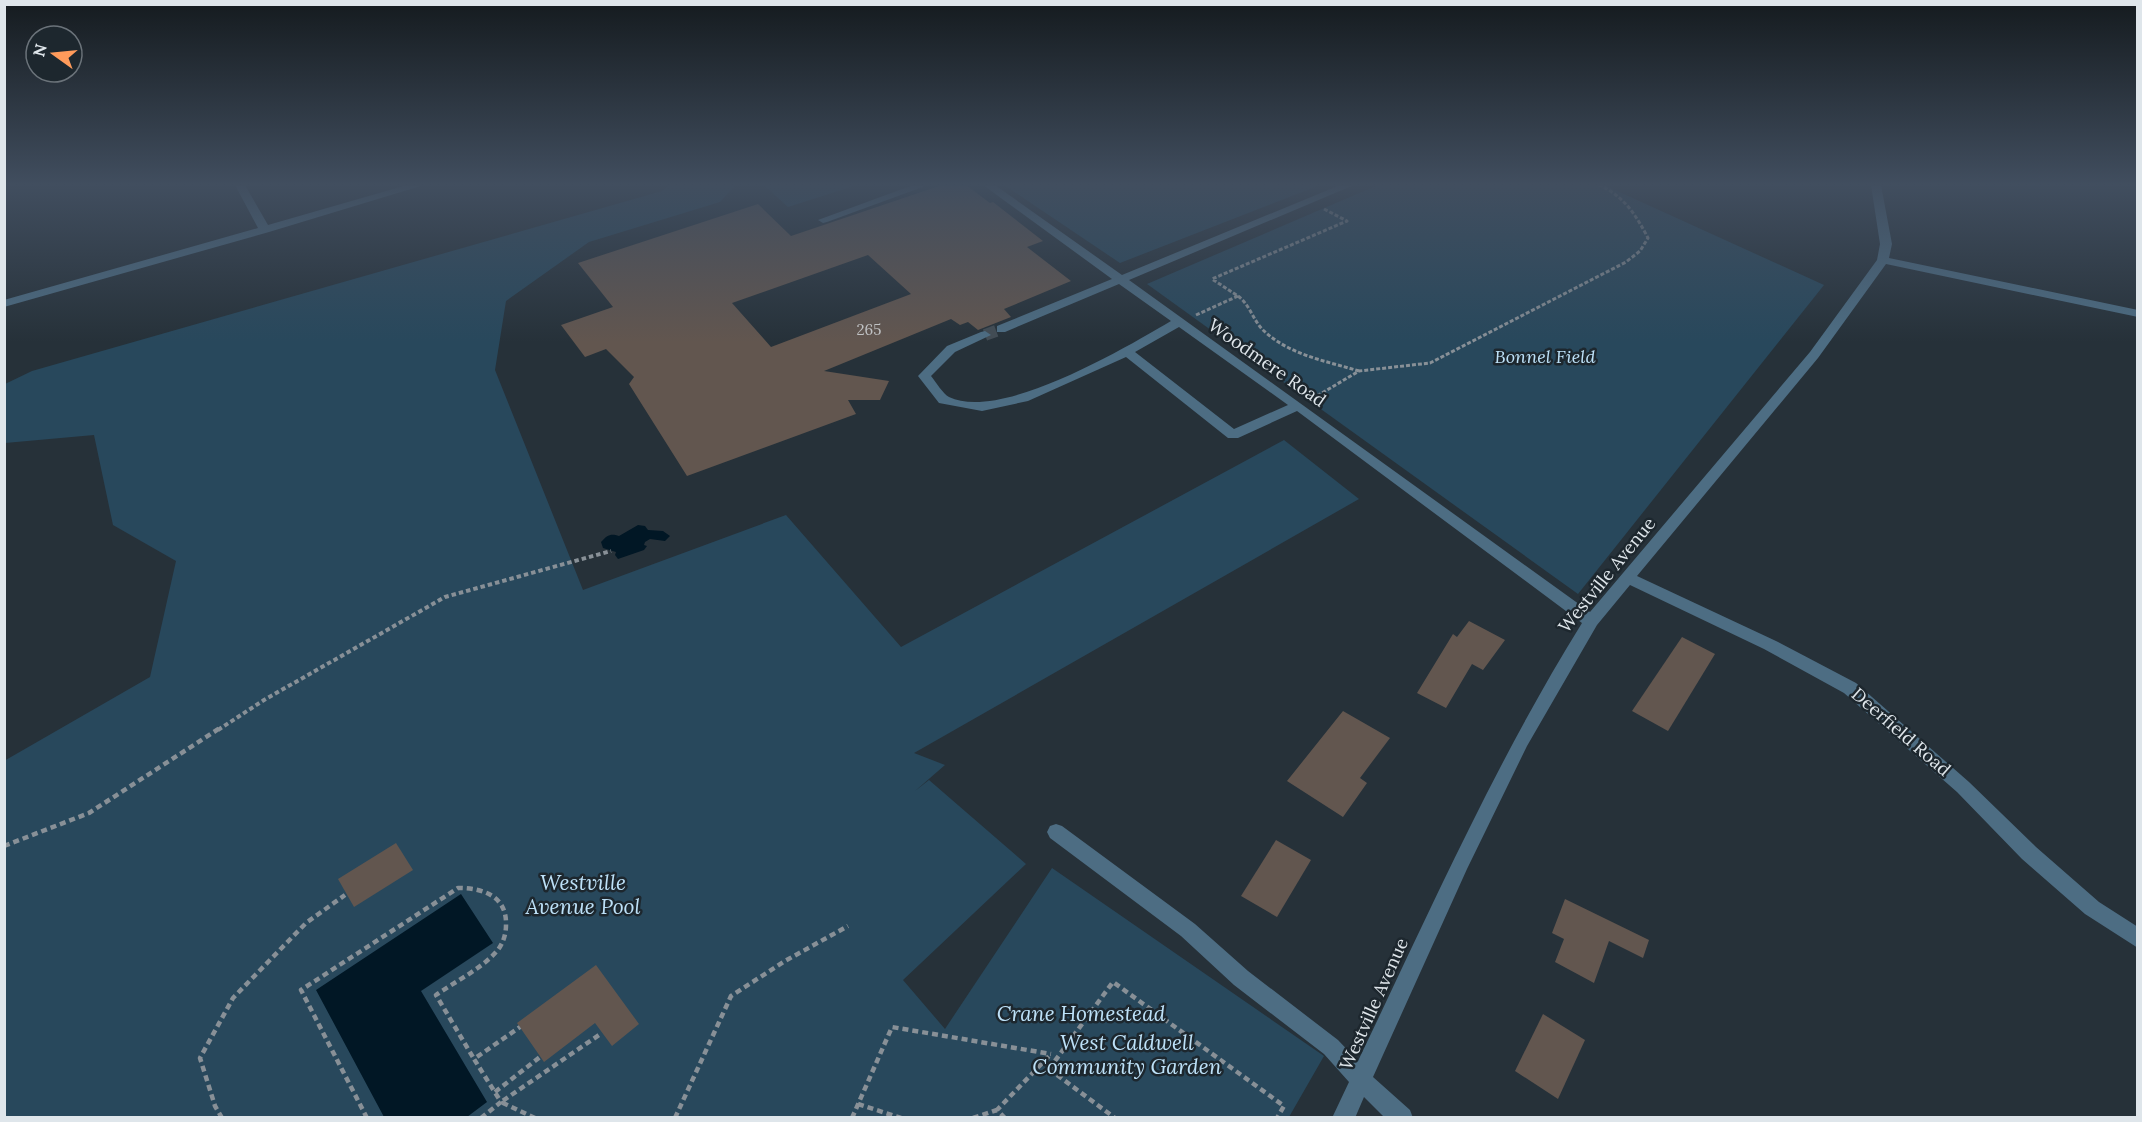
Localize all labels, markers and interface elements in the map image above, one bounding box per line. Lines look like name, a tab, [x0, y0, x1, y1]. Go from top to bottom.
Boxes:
north arrow	[24, 24, 84, 84]
text: N	[28, 42, 51, 59]
street label: Woodmere Road	[1204, 313, 1331, 412]
house number: 265	[857, 320, 881, 339]
park label: Bonnel Field	[1495, 345, 1595, 368]
street label: Westville Avenue	[1553, 512, 1660, 637]
street label: Deerfield Road	[1847, 682, 1956, 781]
park label: Westville Avenue Pool	[525, 869, 641, 920]
street label: Westville Avenue	[1334, 934, 1413, 1073]
park label: Crane Homestead	[997, 1000, 1166, 1027]
park label: West Caldwell Community Garden	[1032, 1029, 1222, 1080]

